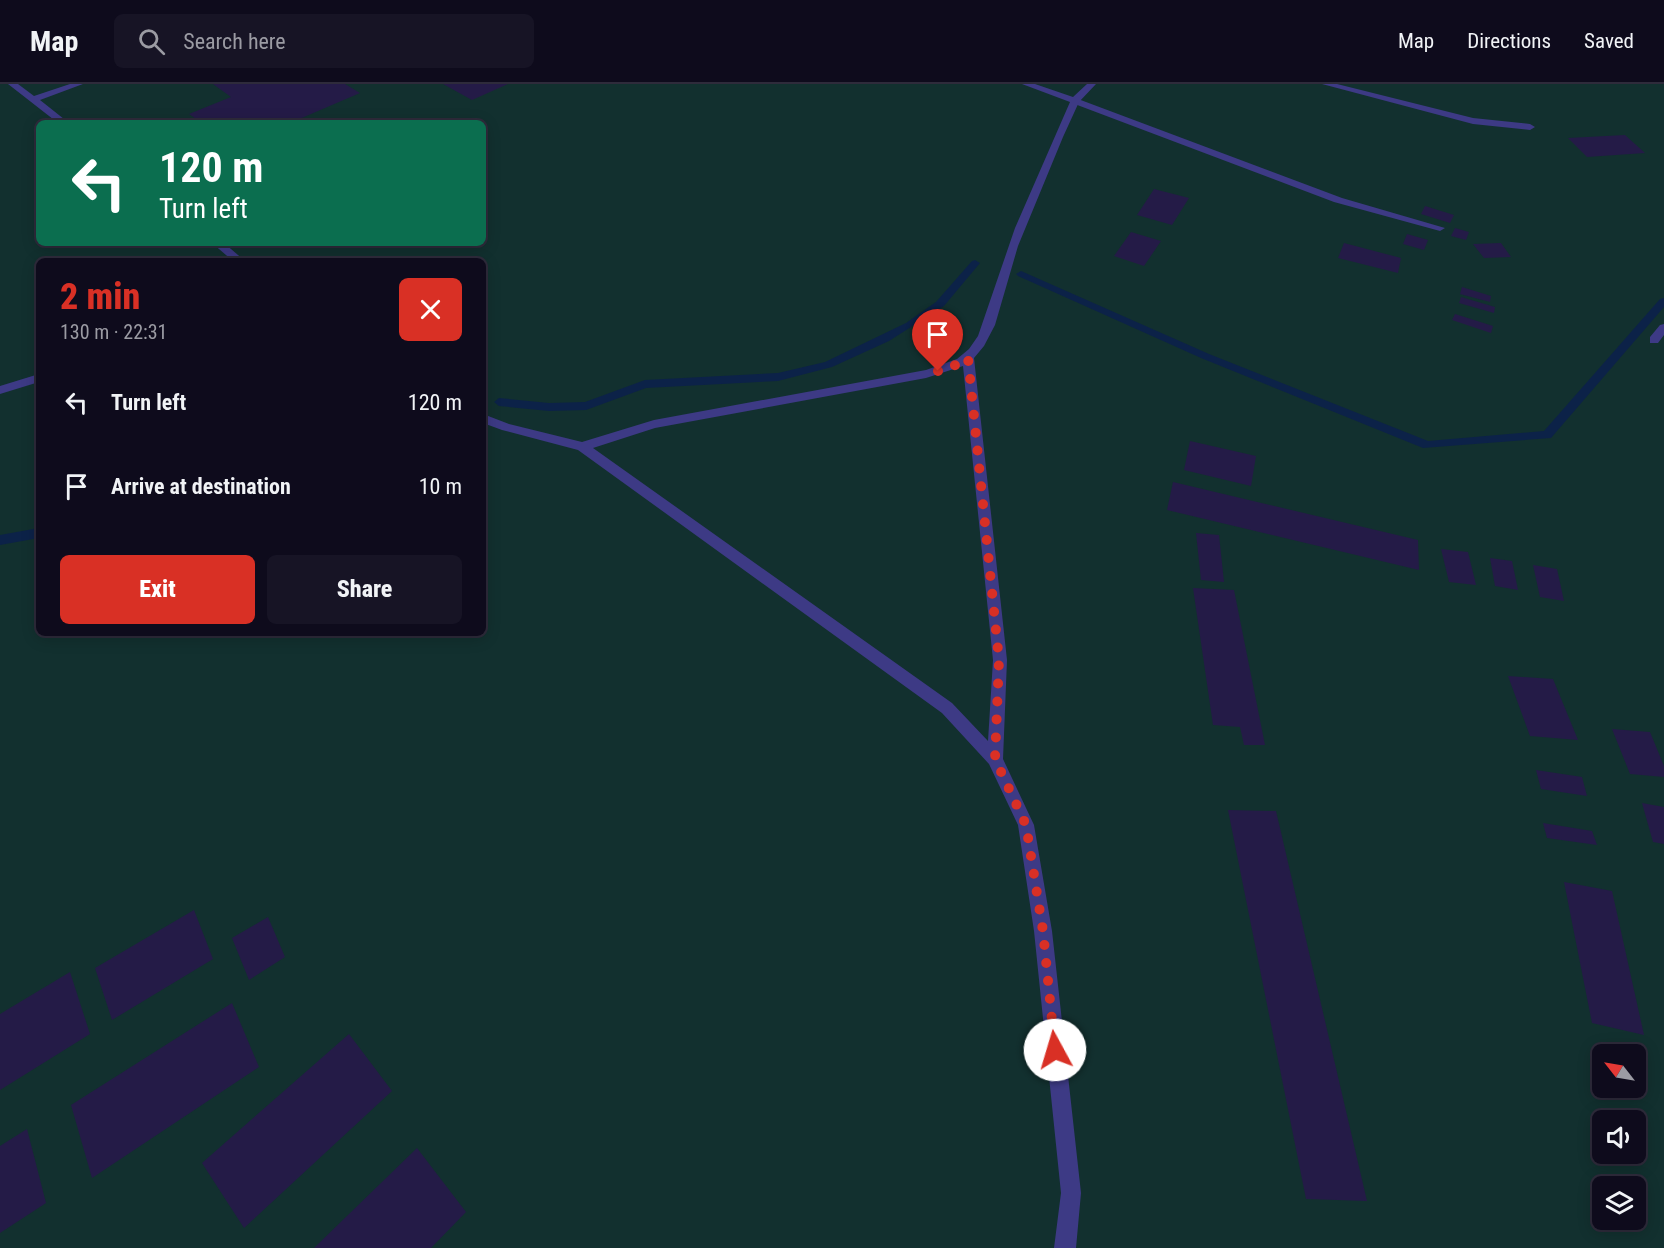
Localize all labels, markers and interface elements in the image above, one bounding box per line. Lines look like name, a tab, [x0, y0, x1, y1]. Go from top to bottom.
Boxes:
search box	[114, 14, 534, 68]
text: Map	[30, 25, 78, 58]
icon: search	[135, 25, 168, 58]
text: Search here	[183, 29, 286, 54]
text: Map	[1398, 29, 1434, 53]
text: Directions	[1467, 29, 1551, 53]
text: Saved	[1584, 29, 1634, 53]
text: 120 m	[159, 143, 264, 192]
icon: left	[60, 144, 138, 222]
text: Turn left	[159, 193, 248, 225]
text: 2 min	[60, 276, 140, 318]
button: close	[399, 278, 462, 341]
pin	[912, 309, 963, 371]
icon: arrive	[921, 318, 954, 351]
text: 130 m · 22:31	[60, 320, 167, 344]
icon: left	[60, 386, 93, 419]
text: Turn left	[111, 390, 186, 415]
text: 120 m	[408, 390, 462, 415]
icon: arrive	[60, 470, 93, 503]
text: Arrive at destination	[111, 474, 291, 499]
text: 10 m	[419, 474, 462, 499]
button: Exit	[60, 555, 255, 624]
button: Share	[267, 555, 462, 624]
position arrow	[1023, 1018, 1087, 1082]
north arrow	[1592, 1044, 1646, 1098]
map controls	[1592, 1044, 1646, 1230]
button: sound	[1592, 1110, 1646, 1164]
button: layers	[1592, 1176, 1646, 1230]

